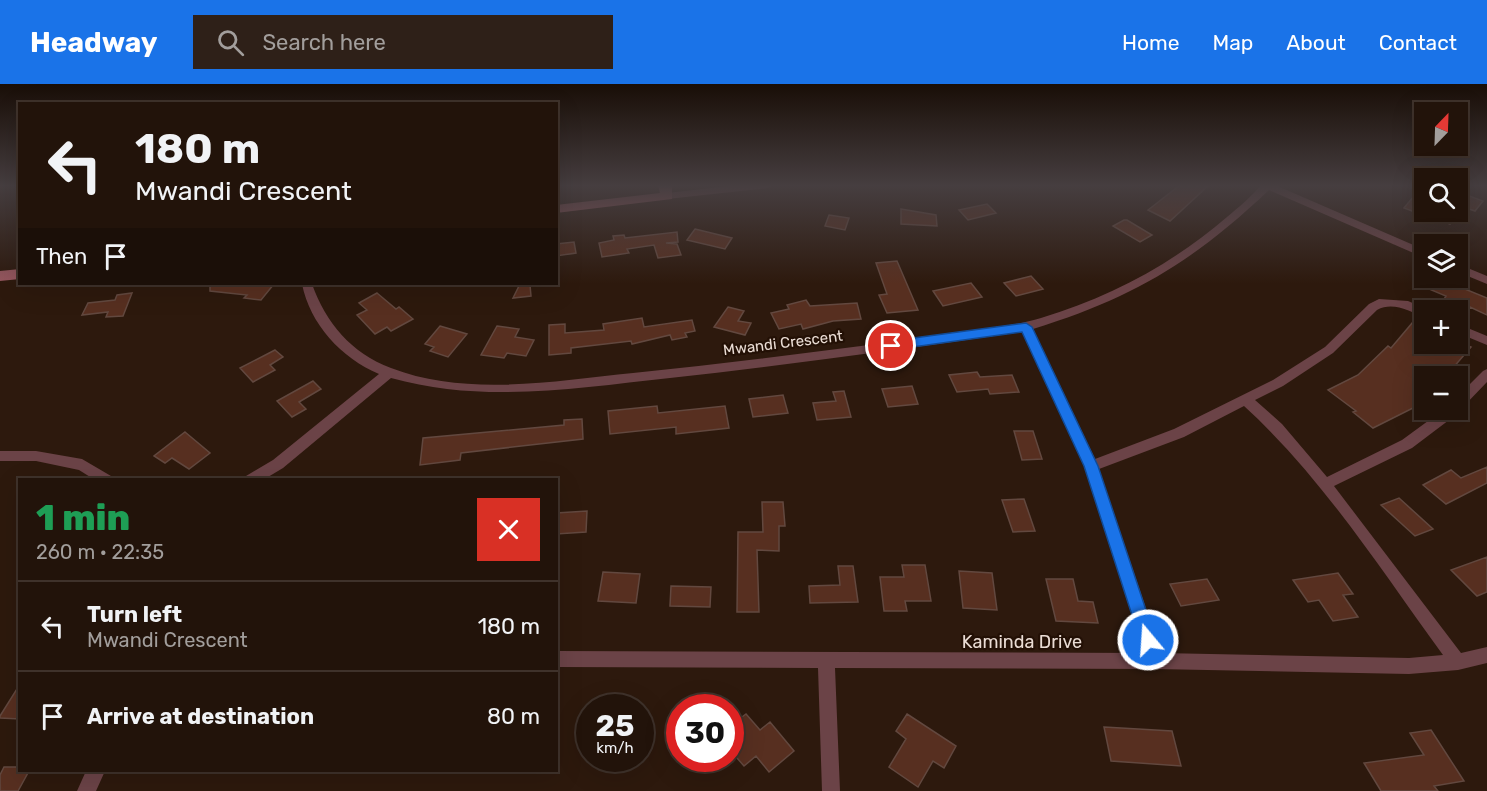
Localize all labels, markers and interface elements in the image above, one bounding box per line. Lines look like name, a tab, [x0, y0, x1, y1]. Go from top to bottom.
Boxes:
search box	[193, 15, 613, 69]
text: Headway	[30, 26, 157, 59]
icon: search	[214, 26, 247, 59]
text: Search here	[262, 29, 386, 56]
text: Home	[1122, 30, 1179, 55]
text: Map	[1212, 30, 1253, 55]
text: About	[1286, 30, 1346, 55]
text: Contact	[1379, 30, 1457, 55]
north arrow	[1414, 102, 1468, 156]
map controls	[1414, 102, 1468, 420]
text: 180 m	[135, 124, 260, 174]
icon: left	[36, 126, 114, 204]
button: search	[1414, 168, 1468, 222]
text: Mwandi Crescent	[135, 175, 352, 207]
button: layers	[1414, 234, 1468, 288]
icon: arrive	[99, 240, 132, 273]
text: Then	[36, 243, 87, 270]
button: +	[1414, 300, 1468, 354]
pin	[865, 320, 916, 371]
street label: Mwandi Crescent	[722, 327, 844, 359]
icon: arrive	[874, 329, 907, 362]
button: −	[1414, 366, 1468, 420]
text: 1 min	[36, 496, 130, 539]
button: close	[477, 498, 540, 561]
text: 260 m · 22:35	[36, 540, 164, 564]
text: Turn left	[87, 601, 182, 628]
position arrow	[1116, 608, 1180, 672]
icon: left	[36, 610, 69, 643]
text: 180 m	[478, 613, 540, 640]
text: Mwandi Crescent	[87, 628, 248, 652]
street label: Kaminda Drive	[962, 631, 1082, 653]
speed limit sign: 30	[666, 694, 744, 772]
icon: arrive	[36, 700, 69, 733]
text: Arrive at destination	[87, 703, 314, 730]
text: 80 m	[487, 703, 540, 730]
text: 25	[596, 708, 634, 744]
text: km/h	[596, 739, 634, 757]

